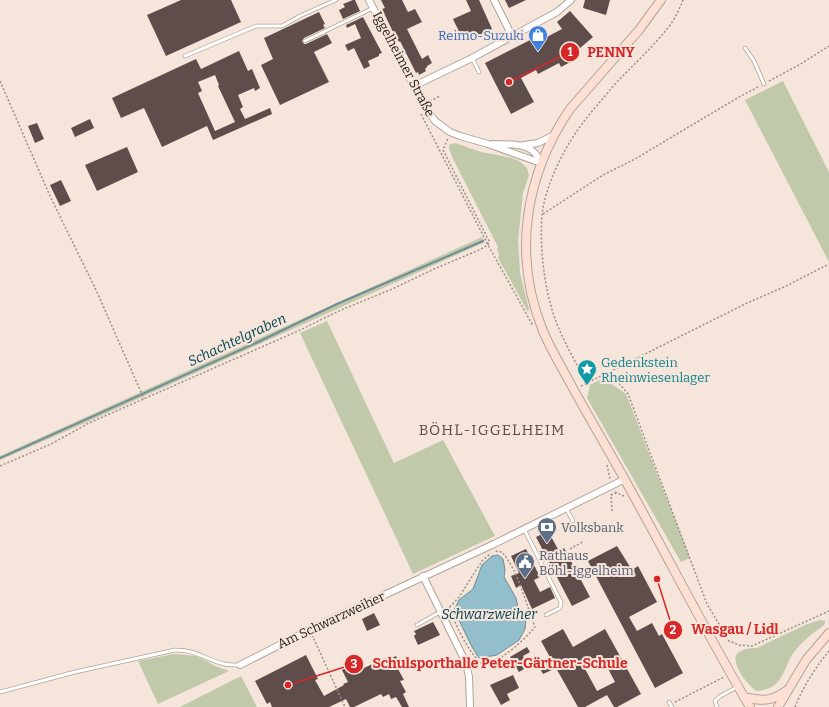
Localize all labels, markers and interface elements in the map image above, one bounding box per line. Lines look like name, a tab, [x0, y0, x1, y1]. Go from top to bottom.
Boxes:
street label: Iggelheimer Straße	[370, 9, 438, 119]
shop icon: Reimo-Suzuki	[527, 24, 549, 52]
place label: Reimo-Suzuki	[438, 28, 524, 43]
callout: PENNY	[560, 39, 643, 65]
text: PENNY	[587, 44, 636, 61]
text: 1	[567, 45, 573, 59]
water label: Schachtelgraben	[185, 310, 289, 370]
place label: Gedenkstein Rheinwiesenlager	[601, 355, 710, 385]
place icon: Gedenkstein Rheinwiesenlager	[576, 358, 598, 386]
district label: BÖHL-IGGELHEIM	[419, 421, 565, 439]
bank icon: Volksbank	[536, 516, 558, 544]
place label: Volksbank	[561, 520, 624, 535]
place label: Rathaus Böhl-Iggelheim	[539, 548, 634, 578]
public building icon: Rathaus Böhl-Iggelheim	[514, 551, 536, 579]
street label: Am Schwarzweiher	[275, 588, 387, 651]
water label: Schwarzweiher	[441, 606, 538, 623]
callout: Wasgau / Lidl	[663, 617, 787, 643]
text: Wasgau / Lidl	[691, 621, 779, 638]
text: 2	[670, 623, 677, 637]
callout: Schulsporthalle Peter-Gärtner-Schule	[344, 651, 635, 677]
text: Schulsporthalle Peter-Gärtner-Schule	[372, 655, 628, 672]
text: 3	[351, 657, 358, 671]

